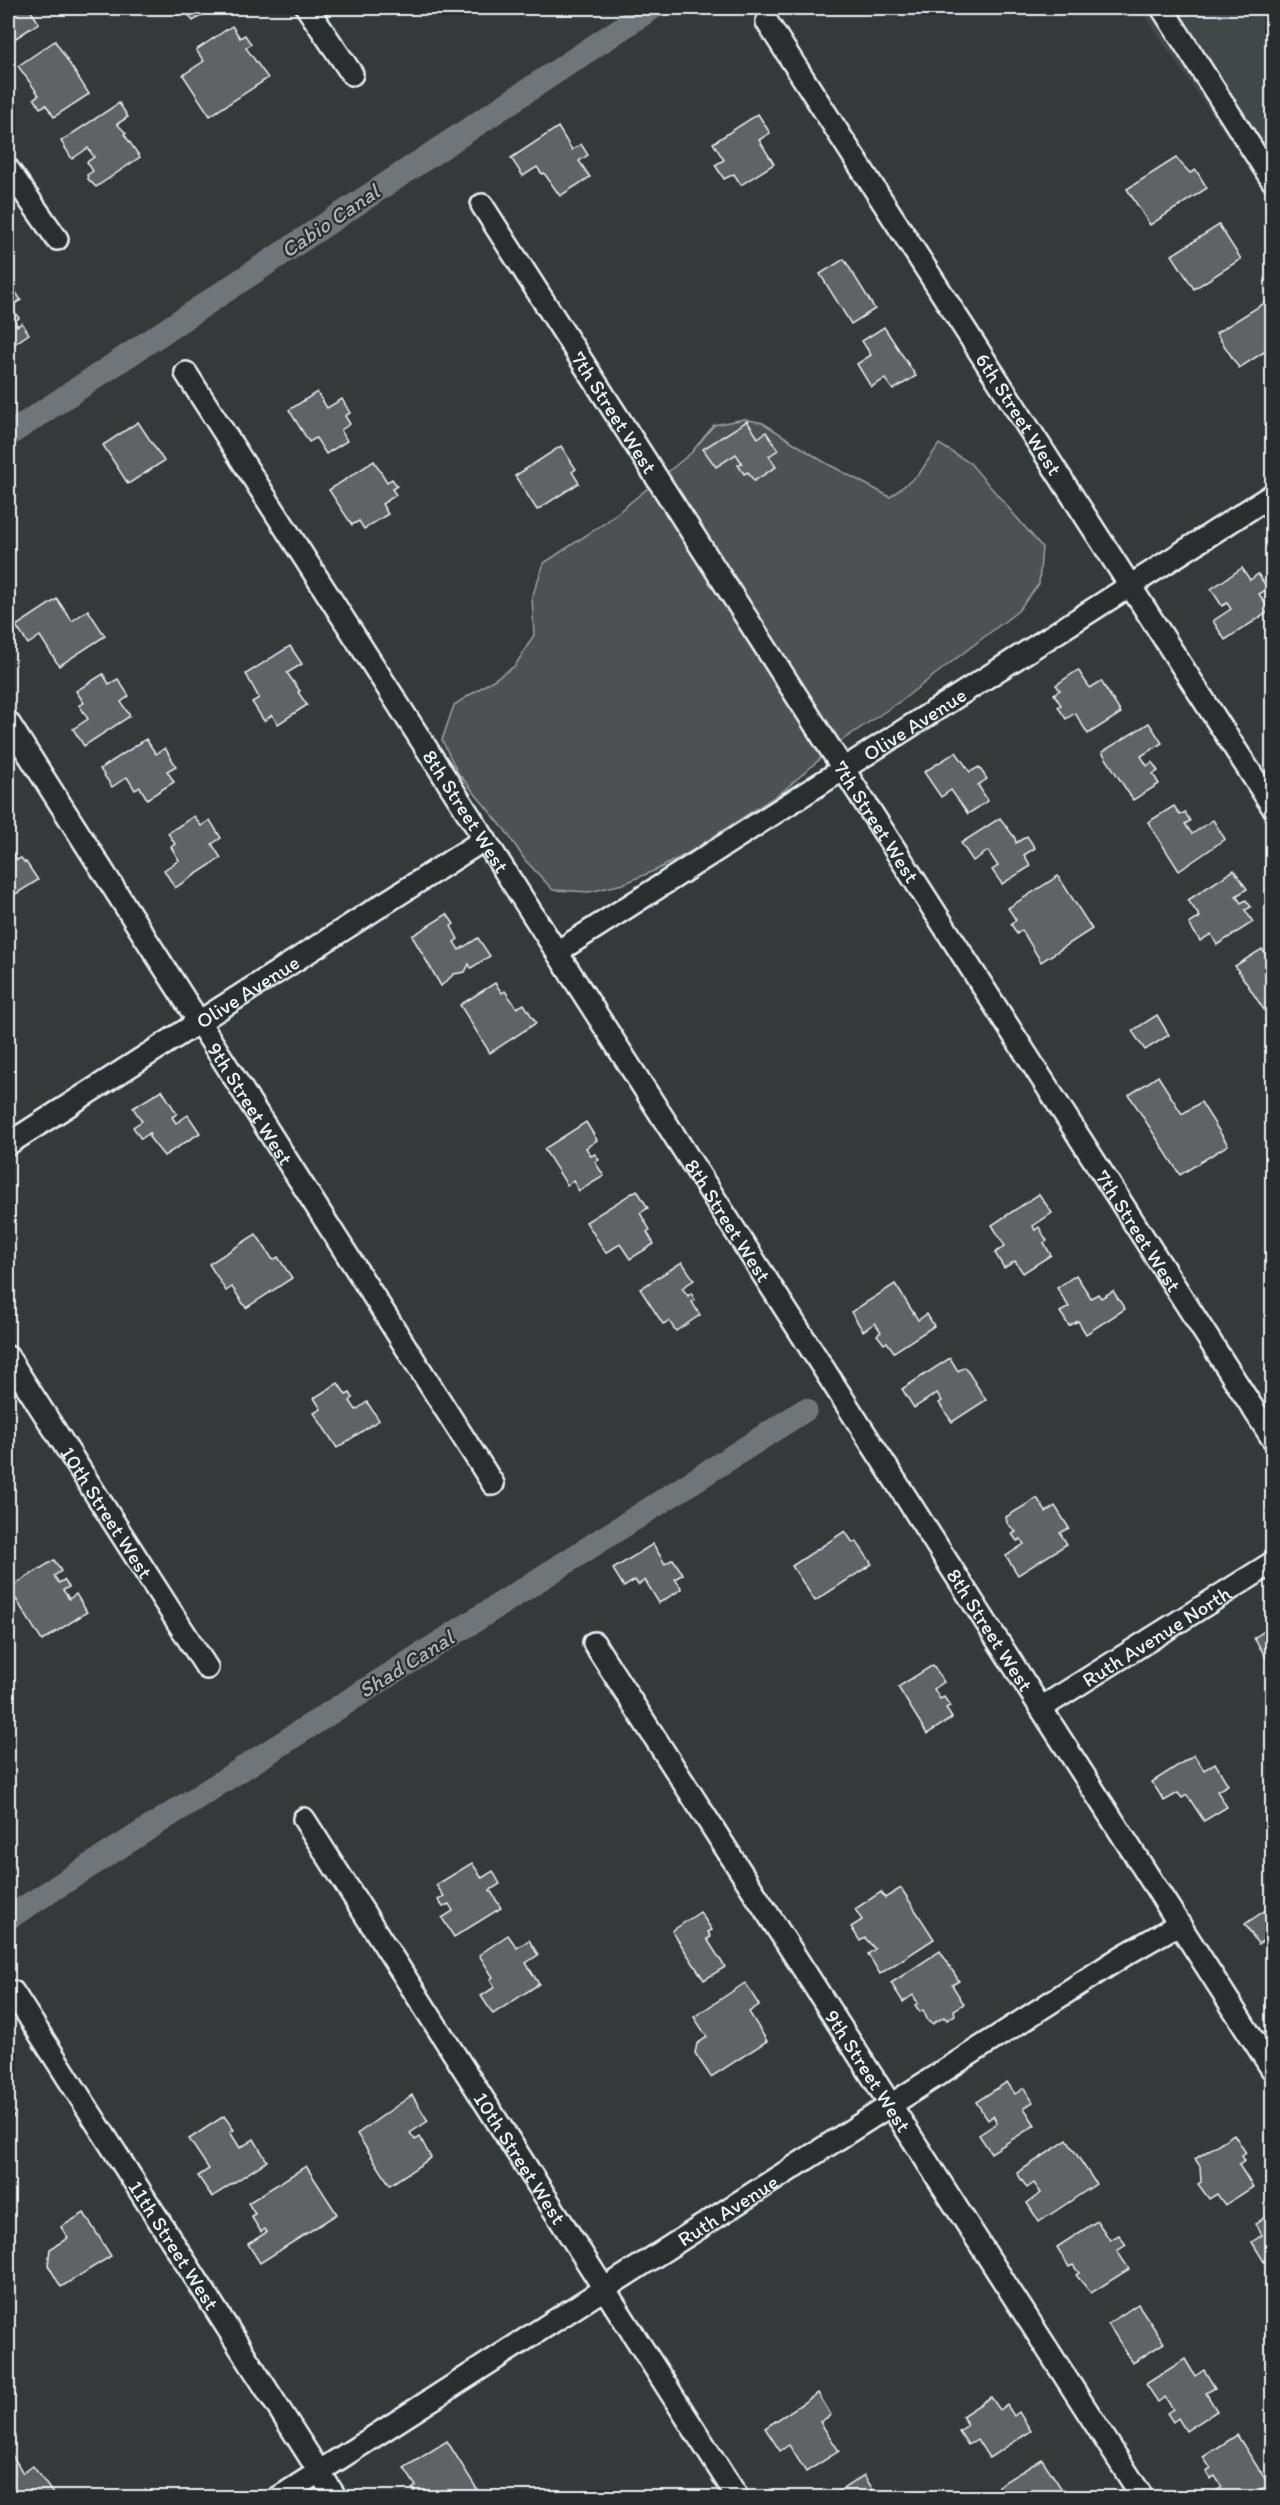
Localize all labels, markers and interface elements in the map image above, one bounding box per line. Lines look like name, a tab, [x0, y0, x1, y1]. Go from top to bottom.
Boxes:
water label: Cabio Canal	[276, 177, 386, 264]
street label: 7th Street West	[566, 346, 663, 478]
street label: 6th Street West	[971, 348, 1068, 480]
street label: Olive Avenue	[858, 681, 971, 766]
street label: 8th Street West	[418, 745, 515, 877]
street label: 7th Street West	[829, 756, 925, 887]
street label: Olive Avenue	[191, 949, 304, 1033]
street label: 9th Street West	[202, 1037, 299, 1169]
street label: 8th Street West	[680, 1154, 777, 1286]
street label: 7th Street West	[1091, 1165, 1187, 1296]
street label: 10th Street West	[56, 1441, 159, 1583]
street label: 8th Street West	[942, 1563, 1039, 1696]
street label: Ruth Avenue North	[1077, 1579, 1236, 1692]
water label: Shad Canal	[353, 1623, 460, 1704]
street label: 9th Street West	[820, 2005, 917, 2136]
street label: 10th Street West	[469, 2087, 572, 2229]
street label: Ruth Avenue	[673, 2168, 782, 2251]
street label: 11th Street West	[124, 2175, 225, 2314]

